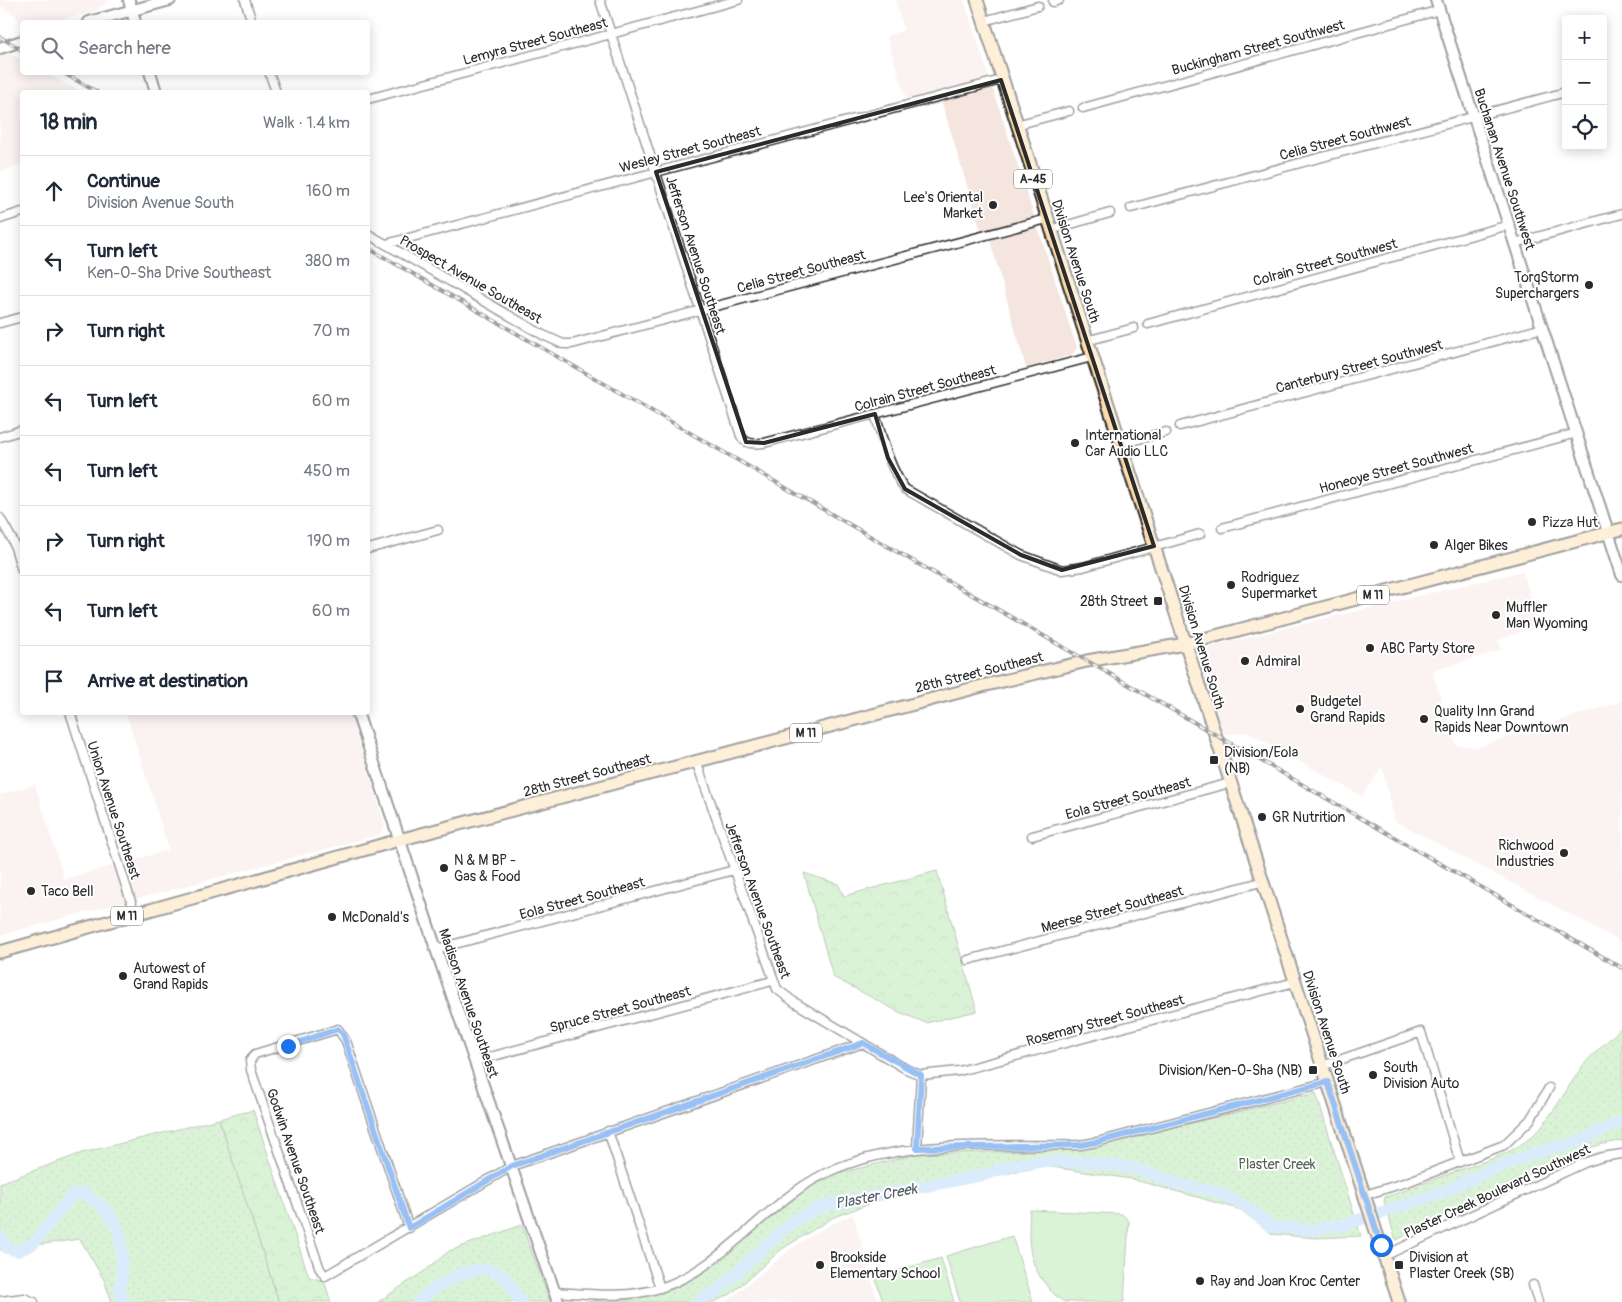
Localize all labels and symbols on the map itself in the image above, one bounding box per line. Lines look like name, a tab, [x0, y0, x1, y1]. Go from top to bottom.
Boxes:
street label: Lemyra Street Southeast	[461, 14, 610, 69]
street label: Buckingham Street Southwest	[1170, 16, 1347, 79]
street label: Buchanan Avenue Southwest	[1470, 86, 1539, 252]
street label: Celia Street Southwest	[1278, 113, 1413, 164]
street label: Wesley Street Southeast	[618, 122, 763, 177]
road number: A-45	[1014, 170, 1052, 188]
street label: Jefferson Avenue Southeast	[662, 174, 729, 337]
place label: Lee's Oriental Market	[903, 189, 983, 222]
street label: Division Avenue South	[1048, 197, 1103, 325]
marker: Lee's Oriental Market	[987, 199, 999, 211]
street label: Prospect Avenue Southeast	[397, 232, 545, 327]
street label: Colrain Street Southwest	[1251, 235, 1399, 290]
street label: Celia Street Southeast	[735, 246, 867, 297]
place label: TorqStorm Superchargers	[1495, 269, 1580, 302]
marker: TorqStorm Superchargers	[1583, 279, 1595, 291]
street label: Canterbury Street Southwest	[1274, 336, 1445, 397]
street label: Colrain Street Southeast	[853, 361, 998, 416]
place label: International Car Audio LLC	[1085, 427, 1168, 460]
marker: International Car Audio LLC	[1069, 437, 1081, 449]
street label: Honeoye Street Southwest	[1317, 440, 1475, 497]
place label: Pizza Hut	[1542, 514, 1598, 531]
marker: Pizza Hut	[1526, 516, 1538, 528]
place label: Alger Bikes	[1444, 537, 1509, 554]
marker: Alger Bikes	[1428, 539, 1440, 551]
place label: Rodriguez Supermarket	[1241, 569, 1317, 602]
marker: Rodriguez Supermarket	[1225, 579, 1237, 591]
street label: Division Avenue South	[1175, 583, 1228, 711]
road number: M 11	[1357, 586, 1389, 604]
place label: 28th Street	[1080, 593, 1148, 610]
marker: 28th Street	[1152, 595, 1164, 607]
place label: Muffler Man Wyoming	[1506, 599, 1588, 632]
marker: Muffler Man Wyoming	[1490, 609, 1502, 621]
place label: ABC Party Store	[1380, 640, 1475, 657]
marker: ABC Party Store	[1364, 642, 1376, 654]
street label: 28th Street Southeast	[913, 648, 1045, 697]
place label: Admiral	[1255, 653, 1301, 670]
marker: Admiral	[1239, 655, 1251, 667]
place label: Budgetel Grand Rapids	[1310, 693, 1386, 726]
marker: Budgetel Grand Rapids	[1294, 703, 1306, 715]
place label: Quality Inn Grand Rapids Near Downtown	[1434, 703, 1569, 736]
marker: Quality Inn Grand Rapids Near Downtown	[1418, 713, 1430, 725]
road number: M 11	[790, 724, 822, 742]
street label: Union Avenue Southeast	[83, 739, 144, 882]
place label: Division/Eola (NB)	[1224, 744, 1298, 777]
street label: 28th Street Southeast	[521, 750, 653, 801]
marker: Division/Eola (NB)	[1208, 754, 1220, 766]
street label: Eola Street Southeast	[1064, 773, 1193, 823]
place label: GR Nutrition	[1272, 809, 1346, 826]
marker: GR Nutrition	[1256, 811, 1268, 823]
street label: Jefferson Avenue Southeast	[721, 819, 794, 981]
place label: Richwood Industries	[1496, 837, 1555, 870]
marker: Richwood Industries	[1558, 847, 1570, 859]
place label: N & M BP - Gas & Food	[454, 852, 521, 885]
marker: N & M BP - Gas & Food	[438, 862, 450, 874]
street label: Eola Street Southeast	[518, 873, 647, 923]
street label: Meerse Street Southeast	[1039, 882, 1185, 937]
place label: Taco Bell	[41, 883, 94, 900]
marker: Taco Bell	[25, 885, 37, 897]
road number: M 11	[111, 906, 143, 926]
place label: McDonald's	[342, 909, 410, 926]
marker: McDonald's	[326, 911, 338, 923]
street label: Madison Avenue Southeast	[435, 926, 502, 1080]
place label: Autowest of Grand Rapids	[133, 960, 209, 993]
street label: Division Avenue South	[1299, 968, 1354, 1096]
marker: Autowest of Grand Rapids	[117, 970, 129, 982]
street label: Spruce Street Southeast	[548, 982, 693, 1036]
street label: Rosemary Street Southeast	[1024, 991, 1186, 1050]
route end	[277, 1035, 300, 1058]
place label: South Division Auto	[1383, 1059, 1460, 1092]
place label: Division/Ken-O-Sha (NB)	[1159, 1062, 1303, 1079]
marker: Division/Ken-O-Sha (NB)	[1307, 1064, 1319, 1076]
marker: South Division Auto	[1367, 1069, 1379, 1081]
street label: Godwin Avenue Southeast	[263, 1086, 329, 1236]
street label: Plaster Creek Boulevard Southwest	[1401, 1141, 1593, 1242]
park label: Plaster Creek	[1238, 1156, 1316, 1173]
water label: Plaster Creek	[834, 1179, 920, 1214]
route start	[1370, 1234, 1393, 1257]
place label: Brookside Elementary School	[830, 1249, 941, 1282]
place label: Division at Plaster Creek (SB)	[1409, 1249, 1515, 1282]
marker: Brookside Elementary School	[814, 1259, 826, 1271]
marker: Division at Plaster Creek (SB)	[1393, 1259, 1405, 1271]
place label: Ray and Joan Kroc Center	[1210, 1273, 1360, 1290]
marker: Ray and Joan Kroc Center	[1194, 1275, 1206, 1287]

